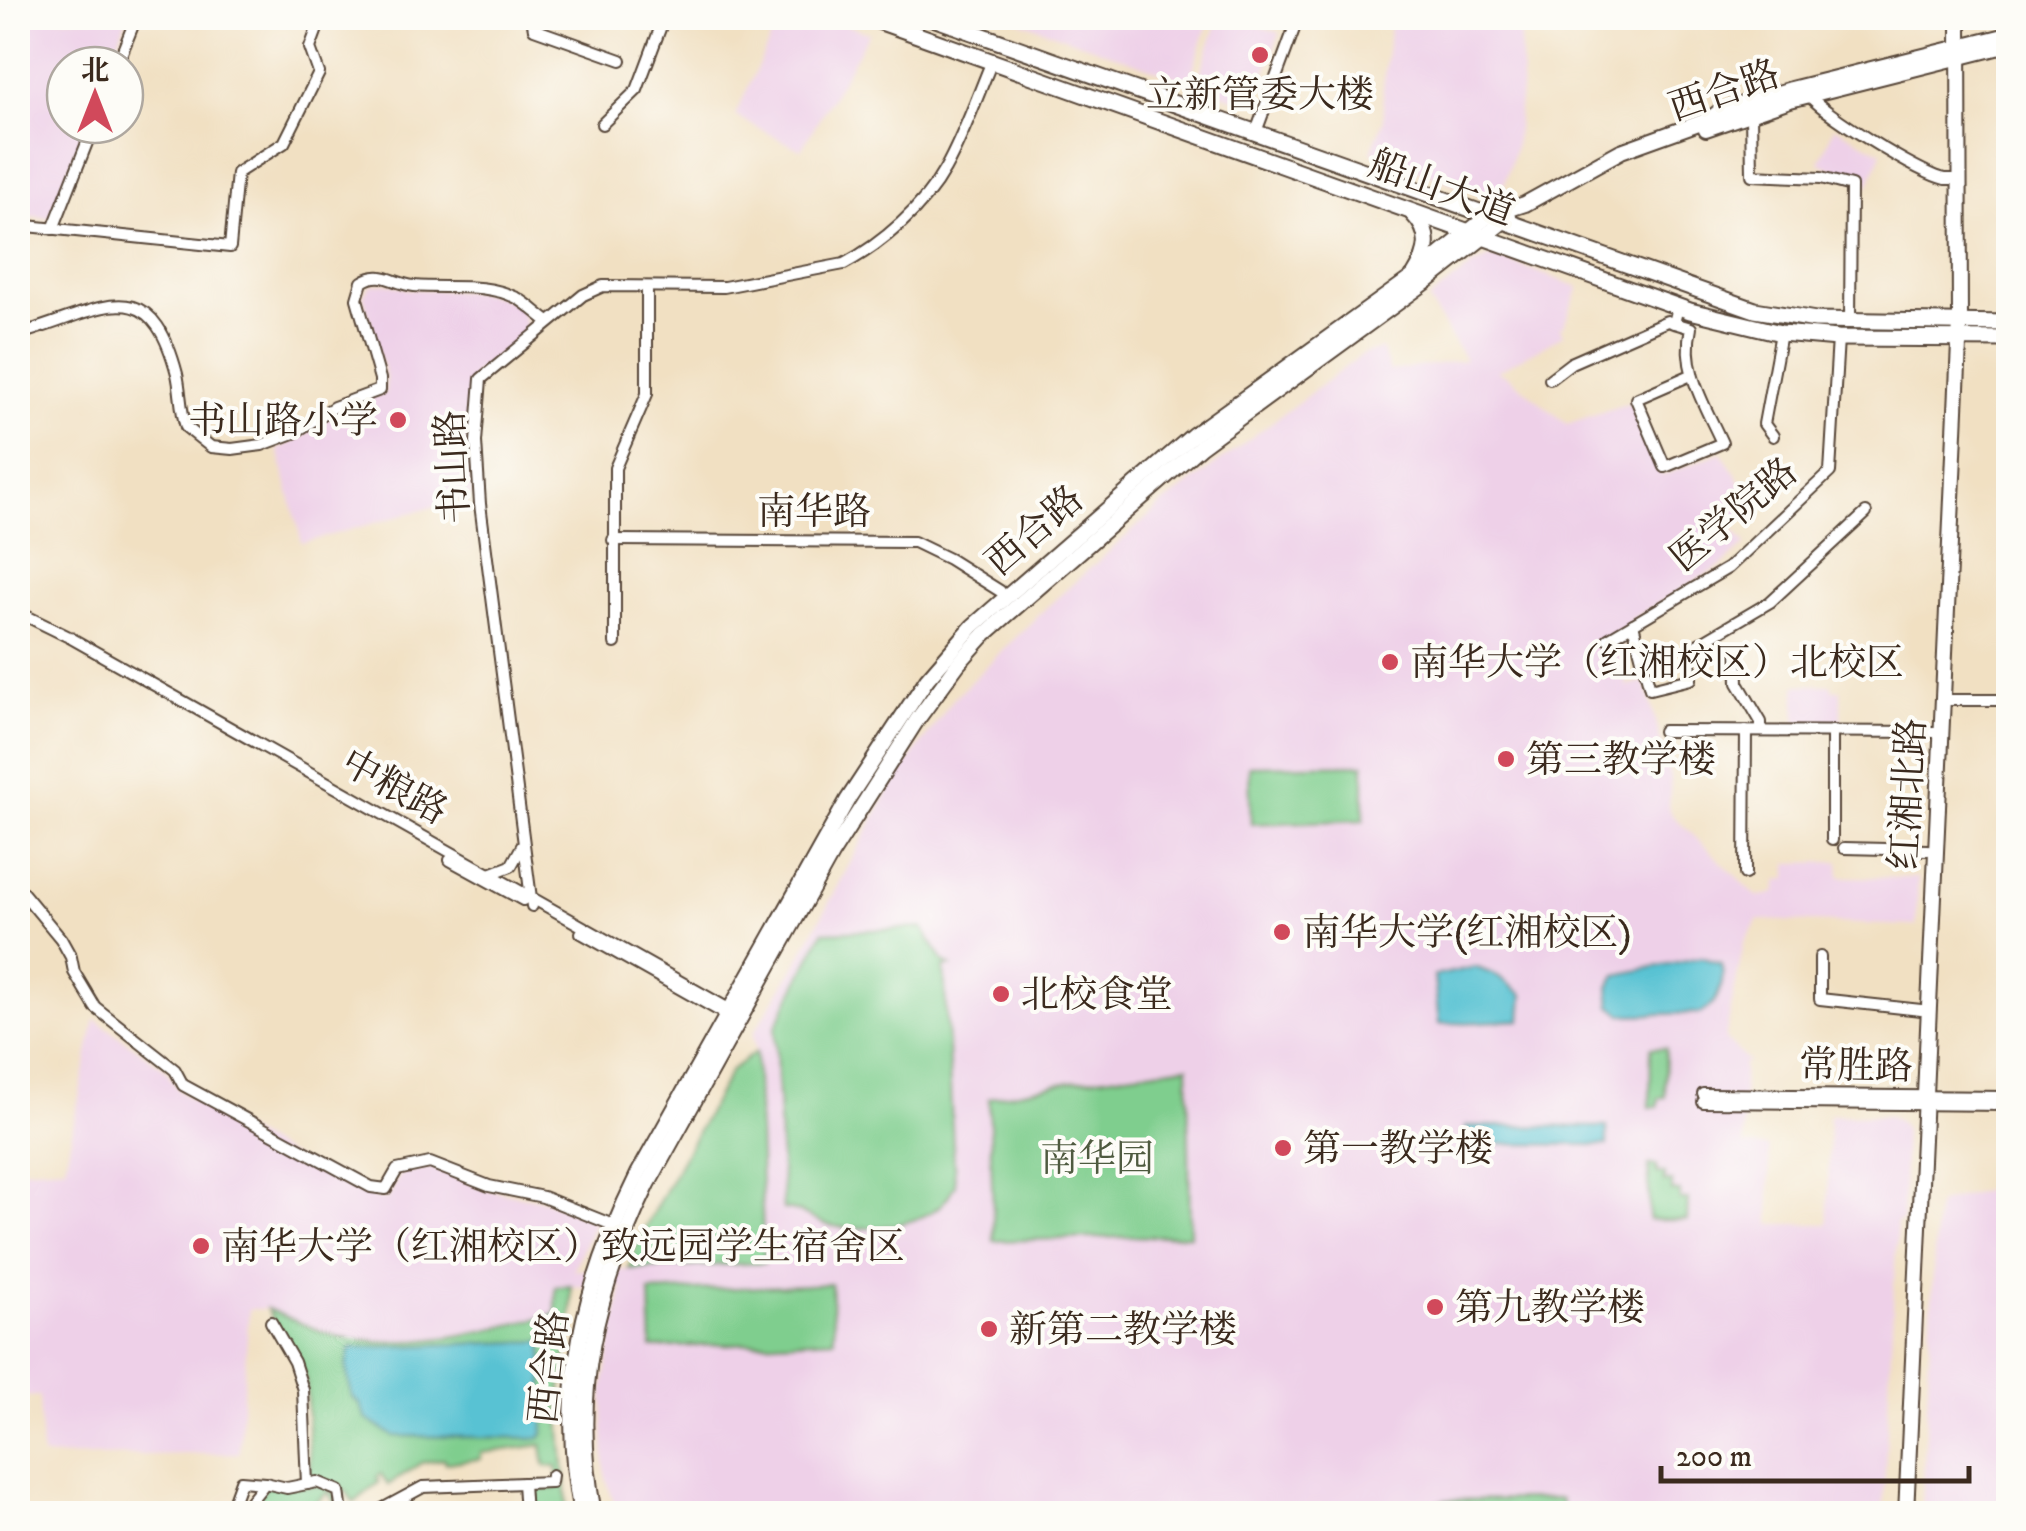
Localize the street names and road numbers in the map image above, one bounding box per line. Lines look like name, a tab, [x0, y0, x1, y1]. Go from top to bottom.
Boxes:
street label: 西合路	[1663, 51, 1786, 133]
street label: 船山大道	[1362, 140, 1521, 237]
street label: 书山路	[427, 409, 481, 525]
street label: 医学院路	[1661, 448, 1808, 583]
street label: 西合路	[977, 476, 1094, 587]
street label: 南华路	[757, 489, 871, 537]
street label: 红湘北路	[1881, 717, 1937, 871]
street label: 中粮路	[333, 739, 456, 836]
street label: 常胜路	[1799, 1042, 1913, 1092]
street label: 西合路	[520, 1308, 580, 1426]

